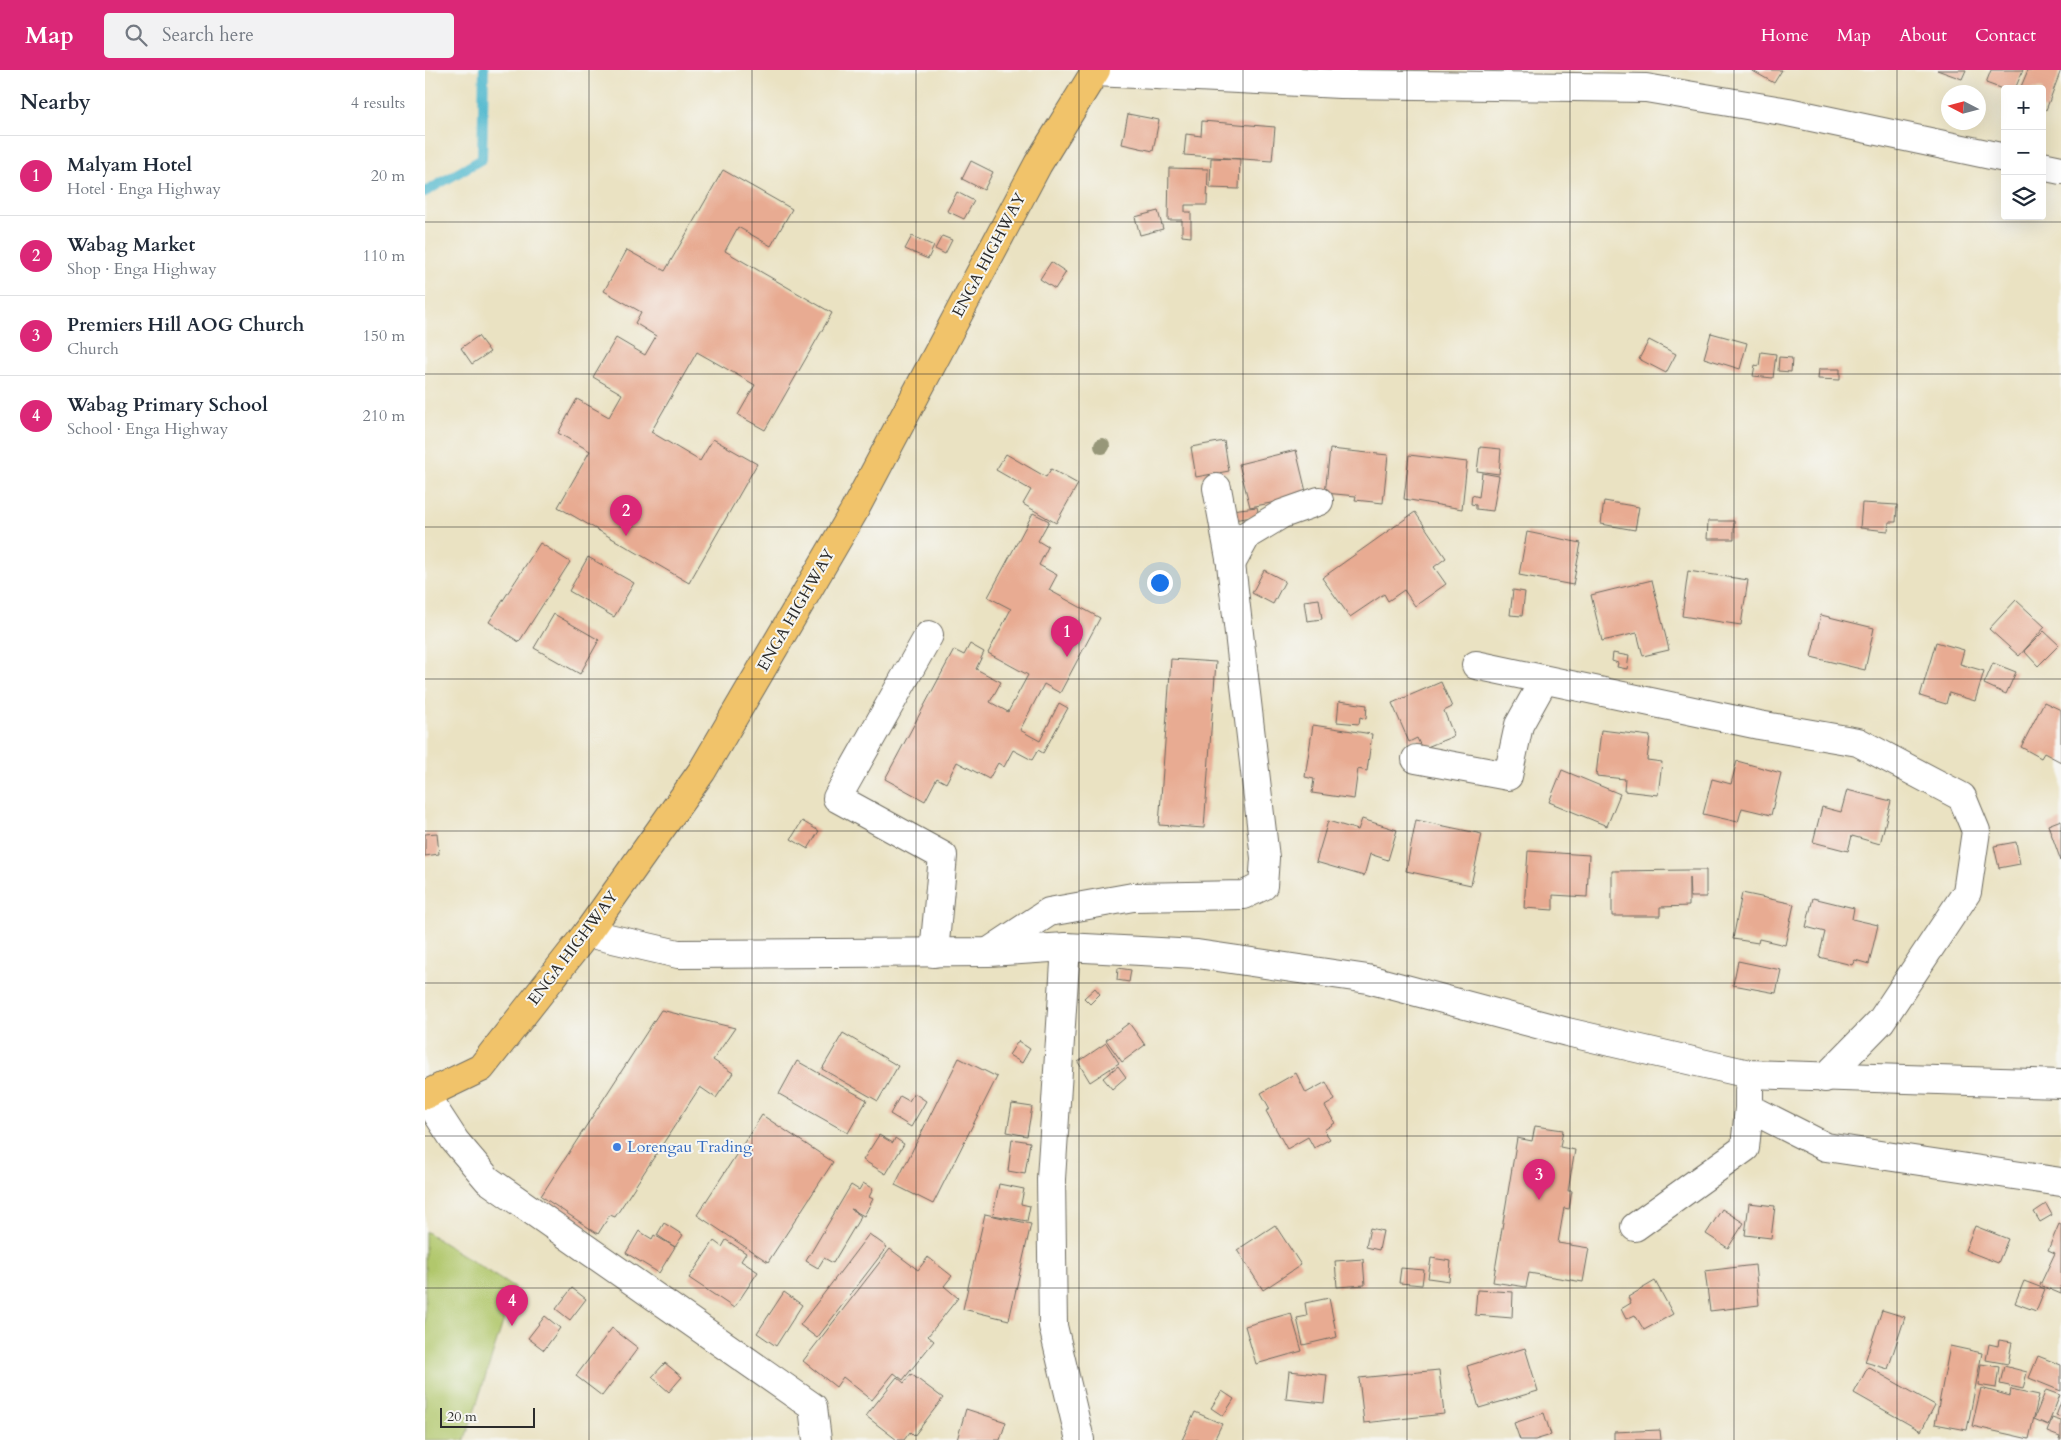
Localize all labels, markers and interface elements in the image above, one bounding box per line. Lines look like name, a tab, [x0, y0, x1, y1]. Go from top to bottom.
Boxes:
search box	[104, 13, 454, 58]
text: Map	[25, 19, 74, 52]
icon: search	[122, 21, 150, 49]
text: Search here	[162, 22, 254, 48]
text: Home	[1761, 23, 1809, 48]
text: Map	[1837, 23, 1871, 48]
text: About	[1899, 23, 1947, 48]
text: Contact	[1975, 23, 2036, 48]
north arrow	[1941, 85, 1986, 130]
map controls	[2001, 85, 2046, 220]
button: +	[2001, 85, 2046, 130]
text: Nearby	[20, 88, 91, 117]
text: 4 results	[351, 92, 405, 114]
button: −	[2001, 130, 2046, 175]
text: Malyam Hotel	[67, 152, 192, 178]
text: 1	[32, 165, 40, 187]
text: 20 m	[371, 165, 405, 187]
button: layers	[2001, 175, 2046, 220]
text: Hotel · Enga Highway	[67, 178, 221, 200]
street label: ENGA HIGHWAY	[947, 189, 1031, 321]
text: Wabag Market	[67, 232, 195, 258]
text: 2	[32, 245, 40, 267]
text: 110 m	[363, 245, 405, 267]
text: Shop · Enga Highway	[67, 258, 217, 280]
text: Premiers Hill AOG Church	[67, 312, 304, 338]
text: 3	[32, 325, 40, 347]
text: 150 m	[363, 325, 405, 347]
text: Church	[67, 338, 119, 360]
text: Wabag Primary School	[67, 392, 268, 418]
text: 4	[32, 405, 40, 427]
text: 210 m	[363, 405, 405, 427]
text: School · Enga Highway	[67, 418, 228, 440]
pin: 2	[610, 495, 642, 536]
street label: ENGA HIGHWAY	[752, 545, 840, 675]
your location	[1147, 570, 1173, 596]
pin: 1	[1051, 616, 1083, 657]
street label: ENGA HIGHWAY	[523, 886, 623, 1010]
place label: Lorengau Trading	[627, 1136, 752, 1158]
marker: Lorengau Trading	[611, 1141, 623, 1153]
pin: 3	[1523, 1159, 1555, 1200]
pin: 4	[496, 1285, 528, 1326]
scale bar	[440, 1405, 535, 1428]
text: 20 m	[447, 1407, 477, 1426]

